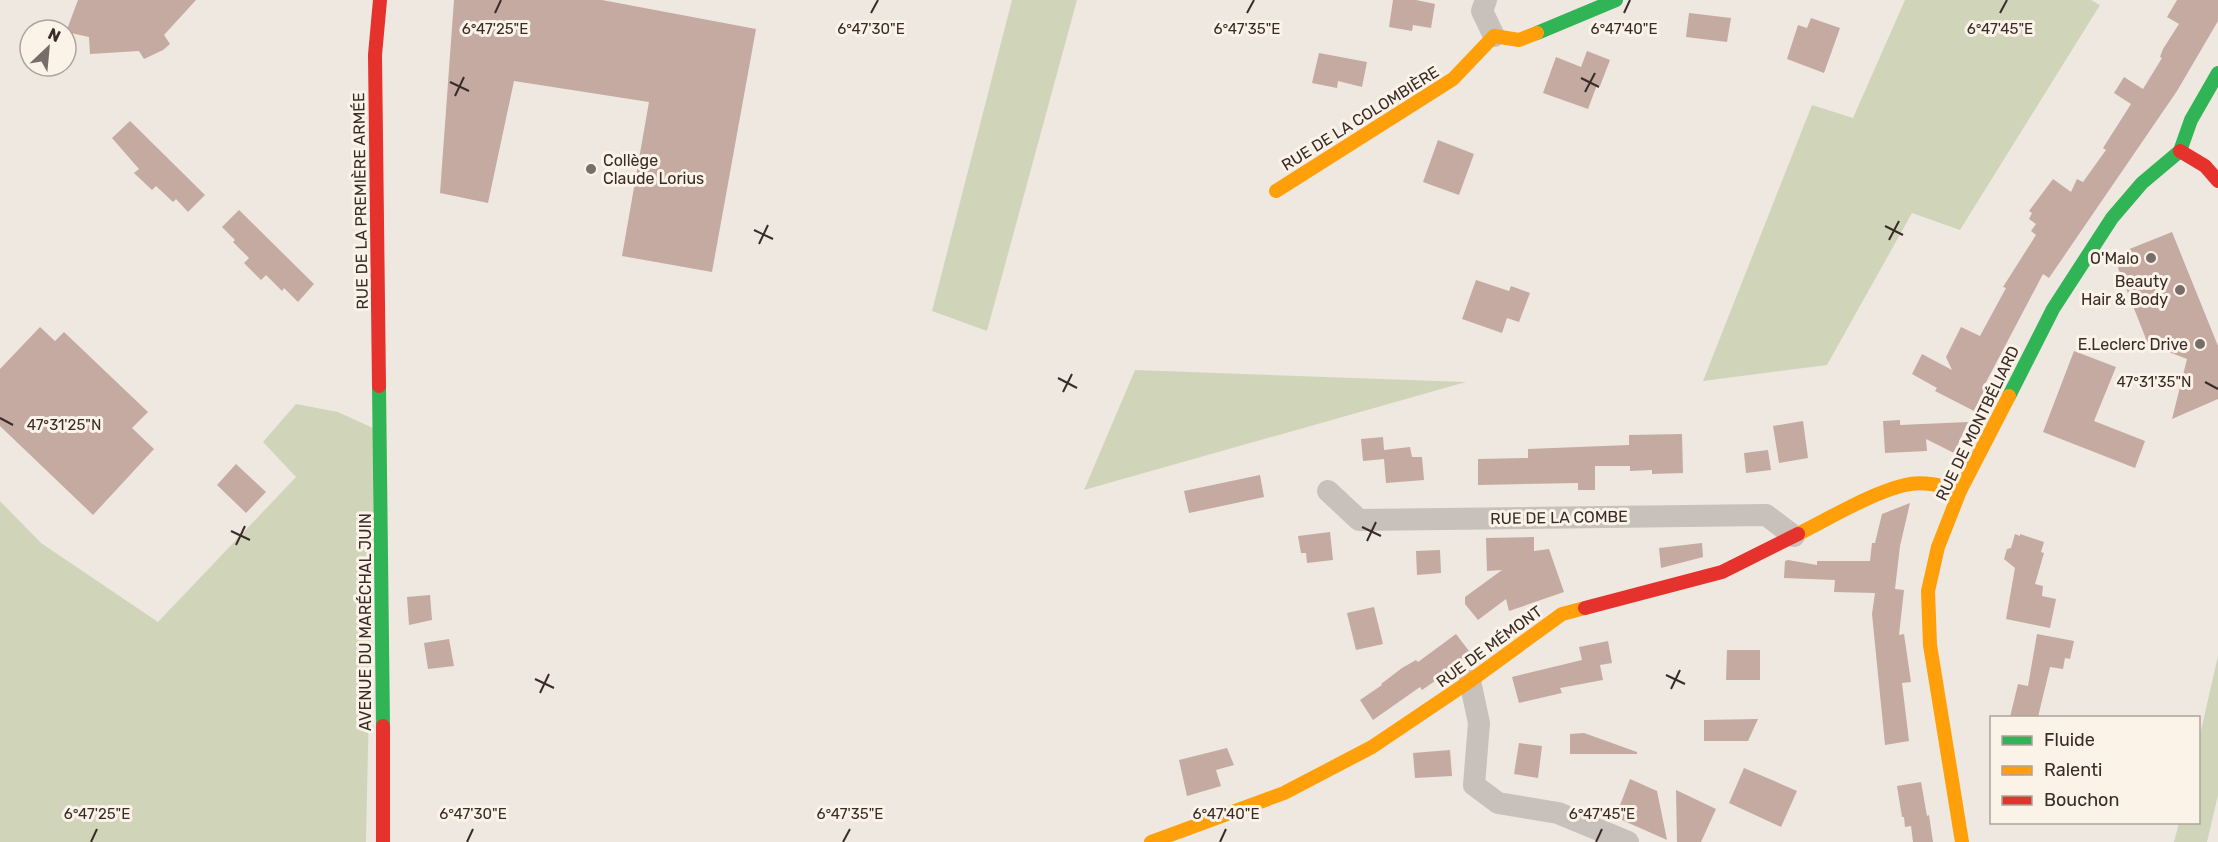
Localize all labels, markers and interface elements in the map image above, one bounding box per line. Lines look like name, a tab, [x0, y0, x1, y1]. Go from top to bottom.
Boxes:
north arrow	[18, 18, 78, 78]
text: 6°47'25"E	[462, 20, 528, 38]
text: 6°47'30"E	[837, 20, 905, 38]
text: 6°47'35"E	[1214, 20, 1280, 38]
text: 6°47'40"E	[1591, 20, 1658, 38]
text: 6°47'45"E	[1967, 20, 2033, 38]
text: N	[45, 24, 64, 46]
street label: RUE DE LA COLOMBIÈRE	[1278, 62, 1442, 175]
street label: RUE DE LA PREMIÈRE ARMÉE	[349, 92, 372, 310]
place label: Collège Claude Lorius	[603, 151, 704, 188]
marker: Collège Claude Lorius	[584, 162, 598, 176]
place label: O'Malo	[2090, 249, 2139, 268]
marker: O'Malo	[2144, 251, 2158, 265]
place label: Beauty Hair & Body	[2081, 272, 2168, 309]
marker: Beauty Hair & Body	[2173, 283, 2187, 297]
place label: E.Leclerc Drive	[2078, 335, 2188, 354]
marker: E.Leclerc Drive	[2193, 337, 2207, 351]
street label: RUE DE MONTBÉLIARD	[1932, 343, 2023, 504]
text: 47°31'35"N	[2117, 373, 2191, 391]
text: 47°31'25"N	[27, 416, 101, 434]
street label: RUE DE LA COMBE	[1490, 507, 1628, 528]
street label: AVENUE DU MARÉCHAL JUIN	[356, 513, 375, 731]
street label: RUE DE MÉMONT	[1433, 602, 1546, 691]
legend	[1990, 716, 2200, 824]
text: Fluide	[2044, 729, 2095, 751]
text: Ralenti	[2044, 759, 2102, 781]
text: Bouchon	[2044, 789, 2119, 811]
text: 6°47'25"E	[64, 805, 130, 823]
text: 6°47'30"E	[439, 805, 507, 823]
text: 6°47'35"E	[817, 805, 883, 823]
text: 6°47'40"E	[1193, 805, 1260, 823]
text: 6°47'45"E	[1569, 805, 1635, 823]

